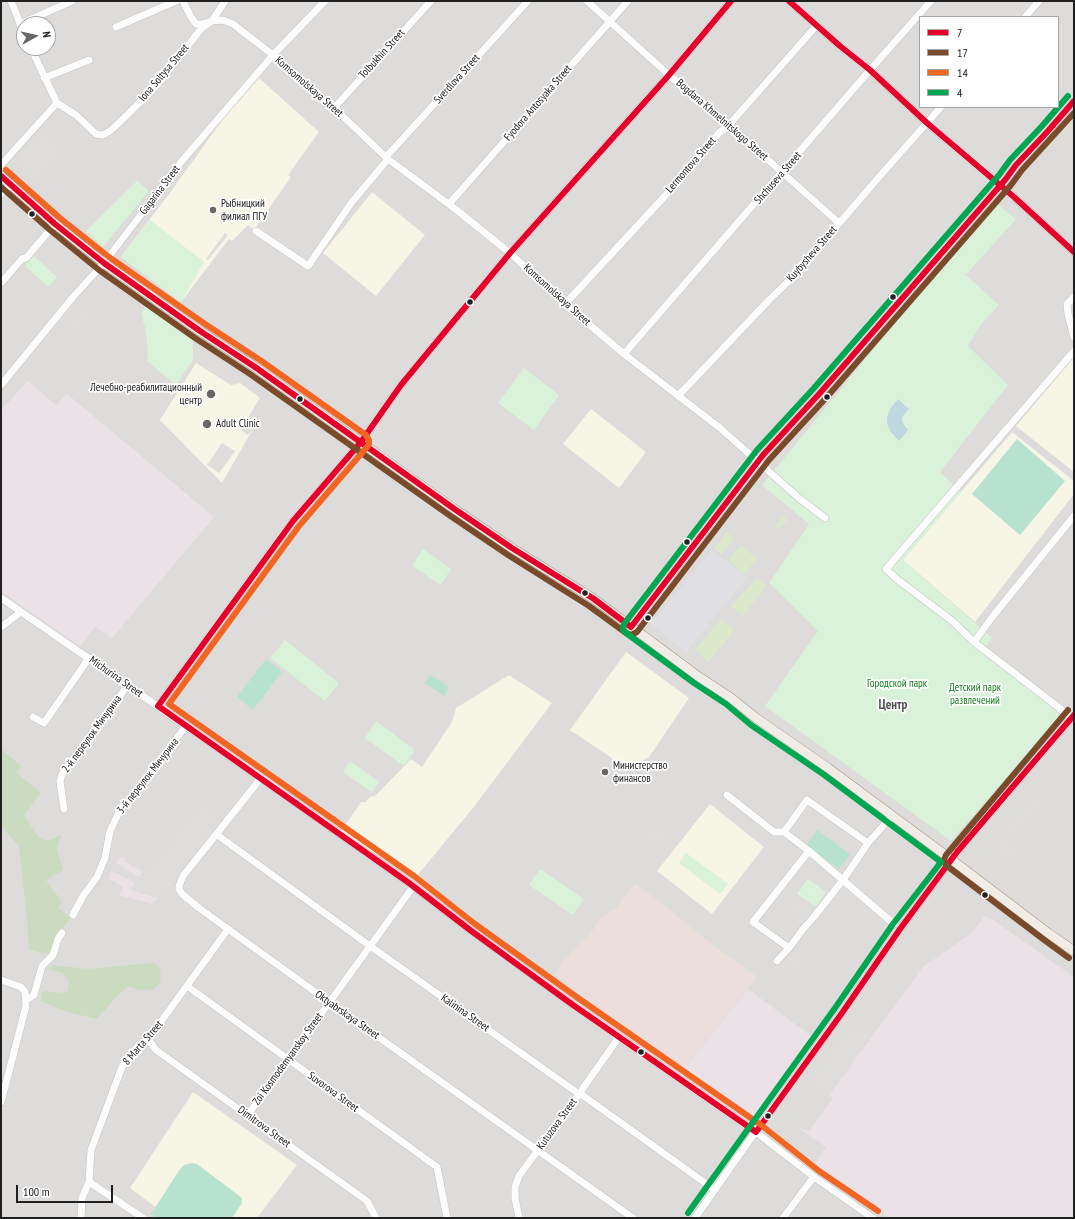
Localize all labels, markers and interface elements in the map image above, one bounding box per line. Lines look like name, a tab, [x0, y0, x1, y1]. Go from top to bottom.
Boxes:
north arrow	[16, 16, 56, 56]
legend	[919, 16, 1059, 108]
text: 7	[957, 25, 962, 40]
street label: Tolbukhin Street	[356, 27, 408, 81]
text: N	[40, 31, 54, 38]
street label: Iona Soltysa Street	[136, 41, 192, 105]
text: 17	[957, 45, 968, 60]
street label: Sverdlova Street	[431, 51, 483, 107]
street label: Komsomolskaya Street	[272, 54, 346, 120]
street label: Fyodora Antosyaka Street	[501, 62, 575, 144]
text: 14	[957, 65, 968, 80]
street label: Bogdana Khmelnitskogo Street	[673, 77, 771, 163]
text: 4	[957, 85, 962, 100]
street label: Lermontova Street	[663, 134, 719, 196]
street label: Shchuseva Street	[752, 149, 804, 207]
street label: Gagarina Street	[137, 163, 183, 217]
place label: Рыбницкий филиал ПГУ	[221, 197, 267, 223]
marker: Рыбницкий филиал ПГУ	[208, 205, 218, 215]
unlabelled marker	[27, 209, 37, 219]
street label: Kuybysheva Street	[784, 223, 840, 285]
street label: Komsomolskaya Street	[521, 261, 593, 329]
unlabelled marker	[888, 292, 898, 302]
unlabelled marker	[465, 297, 475, 307]
place label: Лечебно-реабилитационный центр	[90, 381, 202, 407]
marker: Лечебно-реабилитационный центр	[205, 388, 217, 400]
unlabelled marker	[822, 392, 832, 402]
unlabelled marker	[295, 394, 305, 404]
place label: Adult Clinic	[216, 417, 260, 431]
marker: Adult Clinic	[201, 418, 213, 430]
unlabelled marker	[682, 537, 692, 547]
unlabelled marker	[580, 588, 590, 598]
unlabelled marker	[643, 613, 653, 623]
street label: Michurina Street	[87, 654, 145, 700]
park label: Городской парк	[867, 677, 927, 691]
park label: Детский парк развлечений	[949, 681, 1001, 707]
street label: 2-й переулок Мичурина	[59, 693, 125, 775]
district label: Центр	[879, 697, 907, 713]
street label: 3-й переулок Мичурина	[114, 735, 182, 817]
place label: Министерство финансов	[613, 759, 667, 785]
marker: Министерство финансов	[600, 767, 610, 777]
unlabelled marker	[980, 890, 990, 900]
street label: Oktyabrskaya Street	[312, 988, 382, 1042]
street label: Kalinina Street	[438, 992, 492, 1034]
street label: Zoi Kosmodemyanskoy Street	[250, 1010, 326, 1108]
street label: 8 Marta Street	[120, 1018, 166, 1068]
unlabelled marker	[636, 1047, 646, 1057]
street label: Suvorova Street	[305, 1069, 361, 1115]
street label: Kutuzova Street	[534, 1096, 580, 1152]
street label: Dimitrova Street	[235, 1103, 293, 1151]
unlabelled marker	[763, 1111, 773, 1121]
scale bar	[18, 1177, 115, 1203]
text: 100 m	[23, 1184, 50, 1199]

